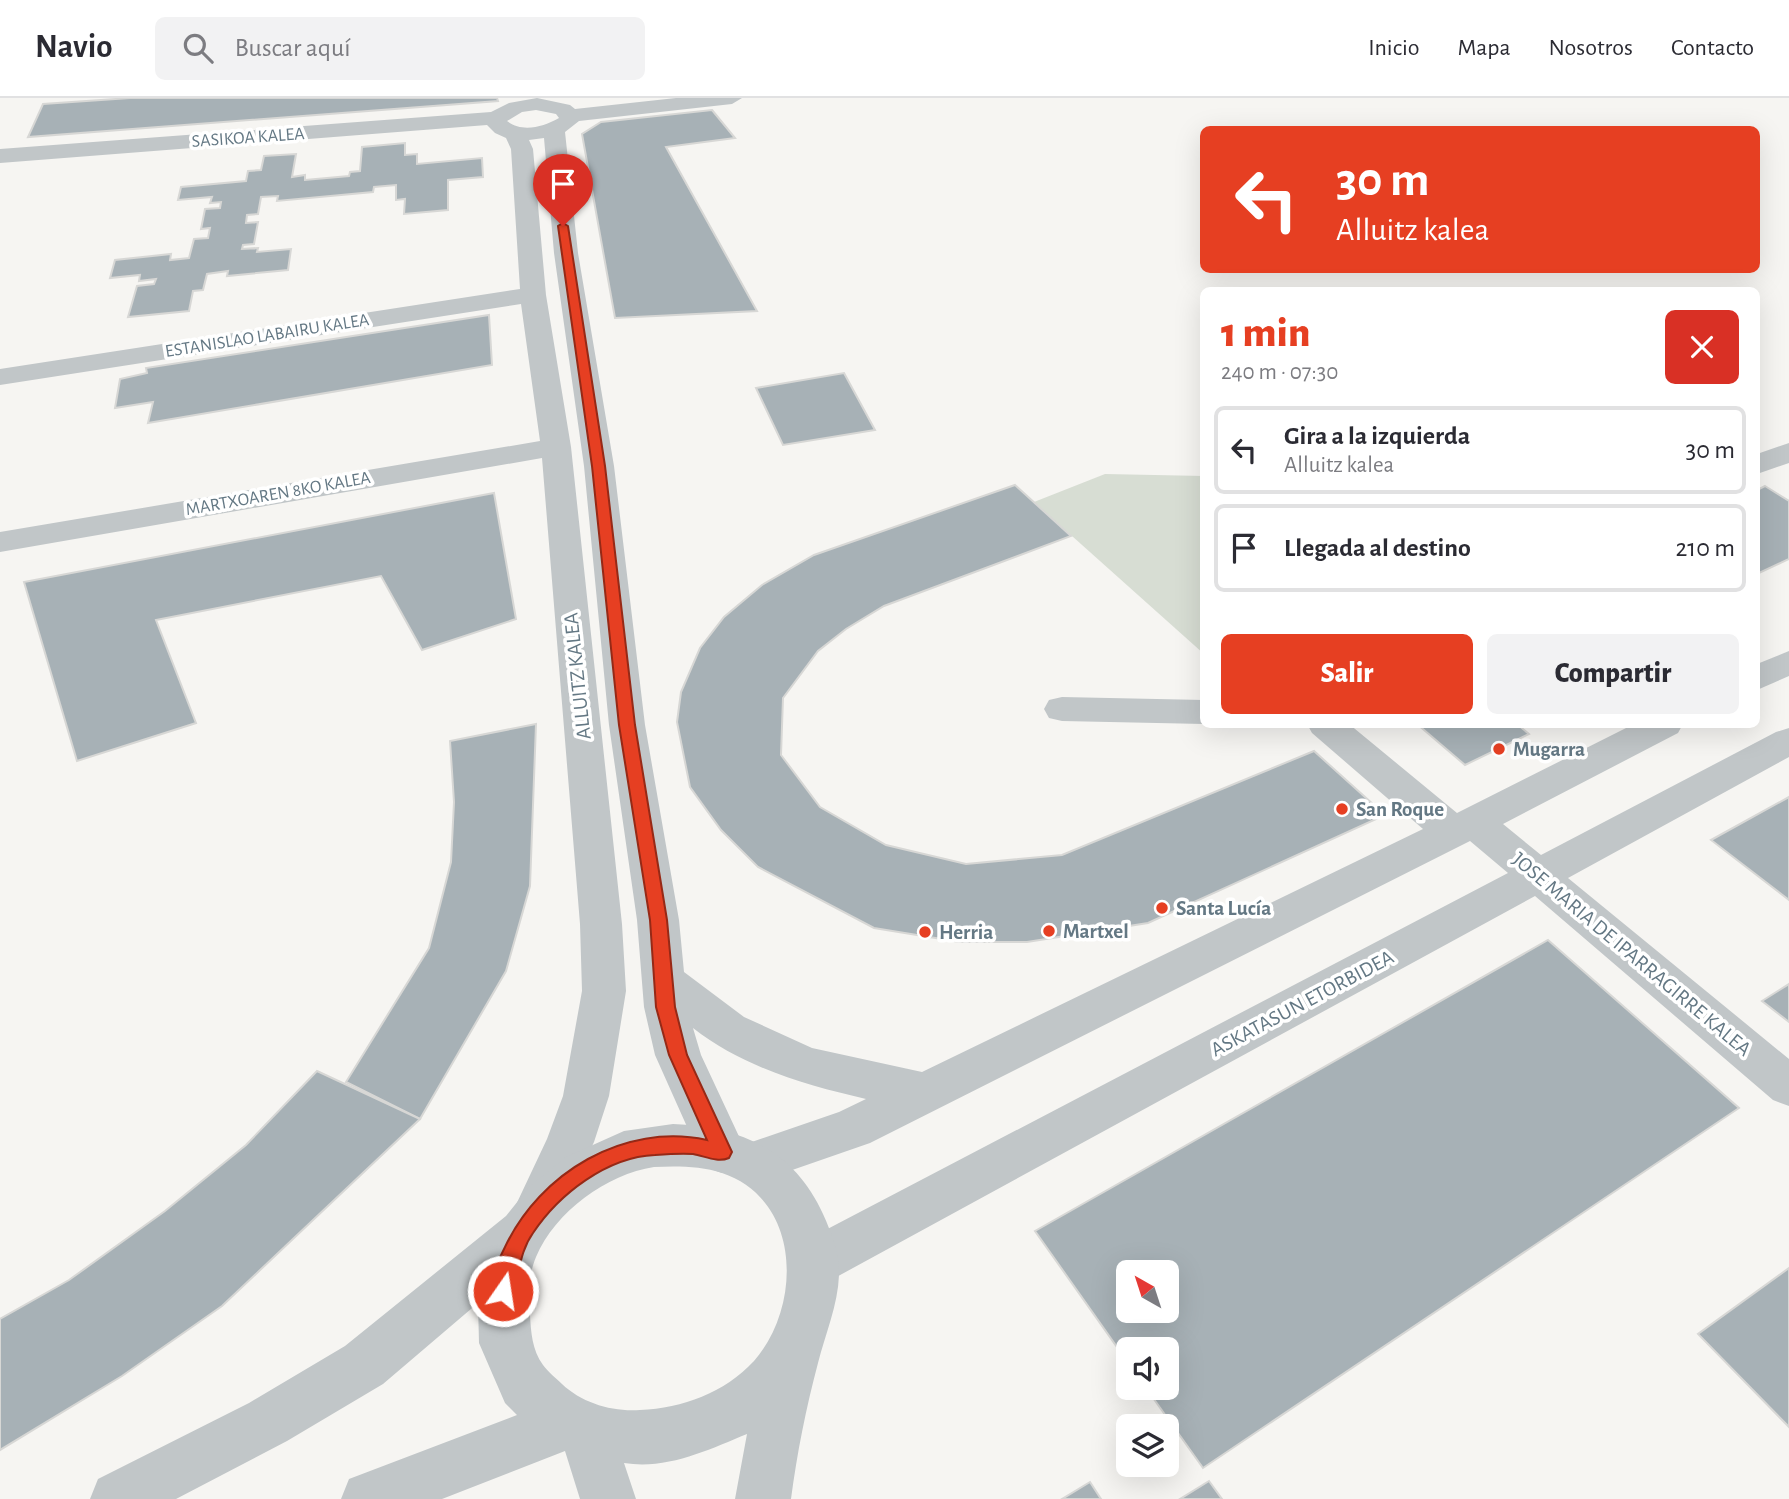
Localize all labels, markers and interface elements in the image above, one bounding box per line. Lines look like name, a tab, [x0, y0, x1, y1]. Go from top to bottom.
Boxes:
search box	[155, 17, 645, 80]
icon: search	[179, 29, 217, 67]
text: Navio	[35, 31, 113, 64]
text: Buscar aquí	[235, 35, 351, 61]
text: Inicio	[1368, 36, 1419, 60]
text: Mapa	[1457, 36, 1511, 60]
text: Nosotros	[1549, 36, 1633, 60]
text: Contacto	[1671, 36, 1754, 60]
street label: SASIKOA KALEA	[191, 125, 306, 151]
pin	[533, 154, 593, 226]
icon: left	[1221, 154, 1312, 245]
text: 30 m	[1336, 156, 1430, 205]
icon: arrive	[544, 165, 582, 203]
text: Alluitz kalea	[1336, 214, 1489, 246]
button: close	[1665, 310, 1739, 384]
street label: ESTANISLAO LABAIRU KALEA	[164, 311, 371, 361]
text: 1 min	[1221, 312, 1310, 354]
text: 240 m · 07:30	[1221, 361, 1338, 384]
text: Gira a la izquierda	[1284, 423, 1470, 449]
icon: left	[1225, 431, 1263, 469]
text: 30 m	[1685, 437, 1735, 463]
text: Alluitz kalea	[1284, 454, 1394, 477]
street label: MARTXOAREN 8KO KALEA	[184, 469, 373, 519]
icon: arrive	[1225, 529, 1263, 567]
text: Llegada al destino	[1284, 535, 1471, 561]
text: 210 m	[1675, 535, 1735, 561]
street label: ALLUITZ KALEA	[560, 611, 595, 740]
button: Salir	[1221, 634, 1473, 714]
button: Compartir	[1487, 634, 1739, 714]
place label: Mugarra	[1513, 739, 1585, 760]
marker: Mugarra	[1491, 741, 1507, 757]
place label: San Roque	[1356, 799, 1444, 820]
marker: San Roque	[1334, 801, 1350, 817]
street label: JOSE MARIA DE IPARRAGIRRE KALEA	[1508, 849, 1755, 1060]
place label: Santa Lucía	[1176, 898, 1271, 919]
marker: Santa Lucía	[1154, 900, 1170, 916]
place label: Martxel	[1063, 921, 1129, 942]
place label: Herria	[939, 922, 993, 943]
marker: Martxel	[1041, 923, 1057, 939]
marker: Herria	[917, 924, 933, 940]
street label: ASKATASUN ETORBIDEA	[1207, 946, 1397, 1061]
position arrow	[466, 1254, 540, 1328]
north arrow	[1116, 1260, 1180, 1323]
map controls	[1116, 1260, 1179, 1477]
button: sound	[1116, 1337, 1179, 1400]
button: layers	[1116, 1414, 1179, 1477]

